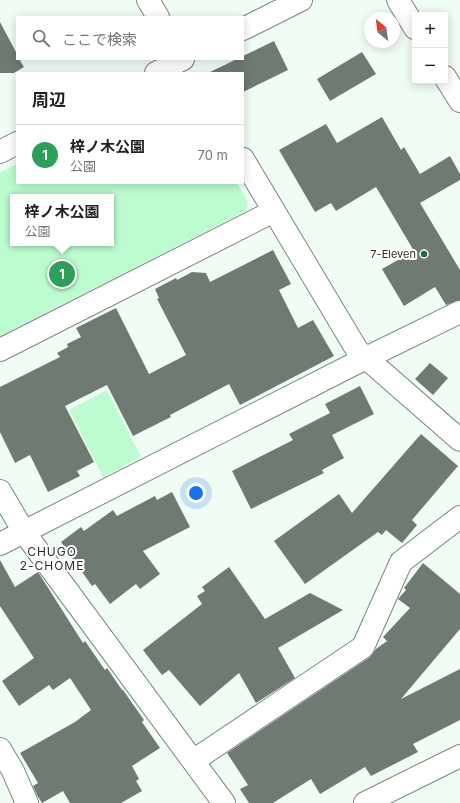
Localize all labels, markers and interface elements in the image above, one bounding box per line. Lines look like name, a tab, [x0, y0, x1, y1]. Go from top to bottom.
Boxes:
north arrow	[364, 12, 400, 48]
map controls	[412, 12, 448, 84]
button: +	[412, 12, 448, 48]
search box	[16, 16, 244, 60]
icon: search	[30, 27, 52, 49]
text: ここで検索	[62, 30, 137, 49]
button: −	[412, 48, 448, 84]
text: 周辺	[32, 90, 66, 110]
text: 梓ノ木公園	[70, 137, 145, 156]
text: 1	[42, 147, 48, 163]
text: 70 m	[198, 147, 228, 163]
text: 公園	[70, 158, 96, 174]
popup	[10, 194, 114, 246]
text: 梓ノ木公園	[24, 202, 100, 221]
text: 公園	[24, 223, 51, 239]
place label: 7-Eleven	[370, 247, 416, 261]
marker: 7-Eleven	[419, 249, 429, 259]
pin: 1	[49, 259, 75, 289]
your location	[186, 483, 206, 503]
district label: CHUGO 2-CHOME	[20, 544, 84, 573]

